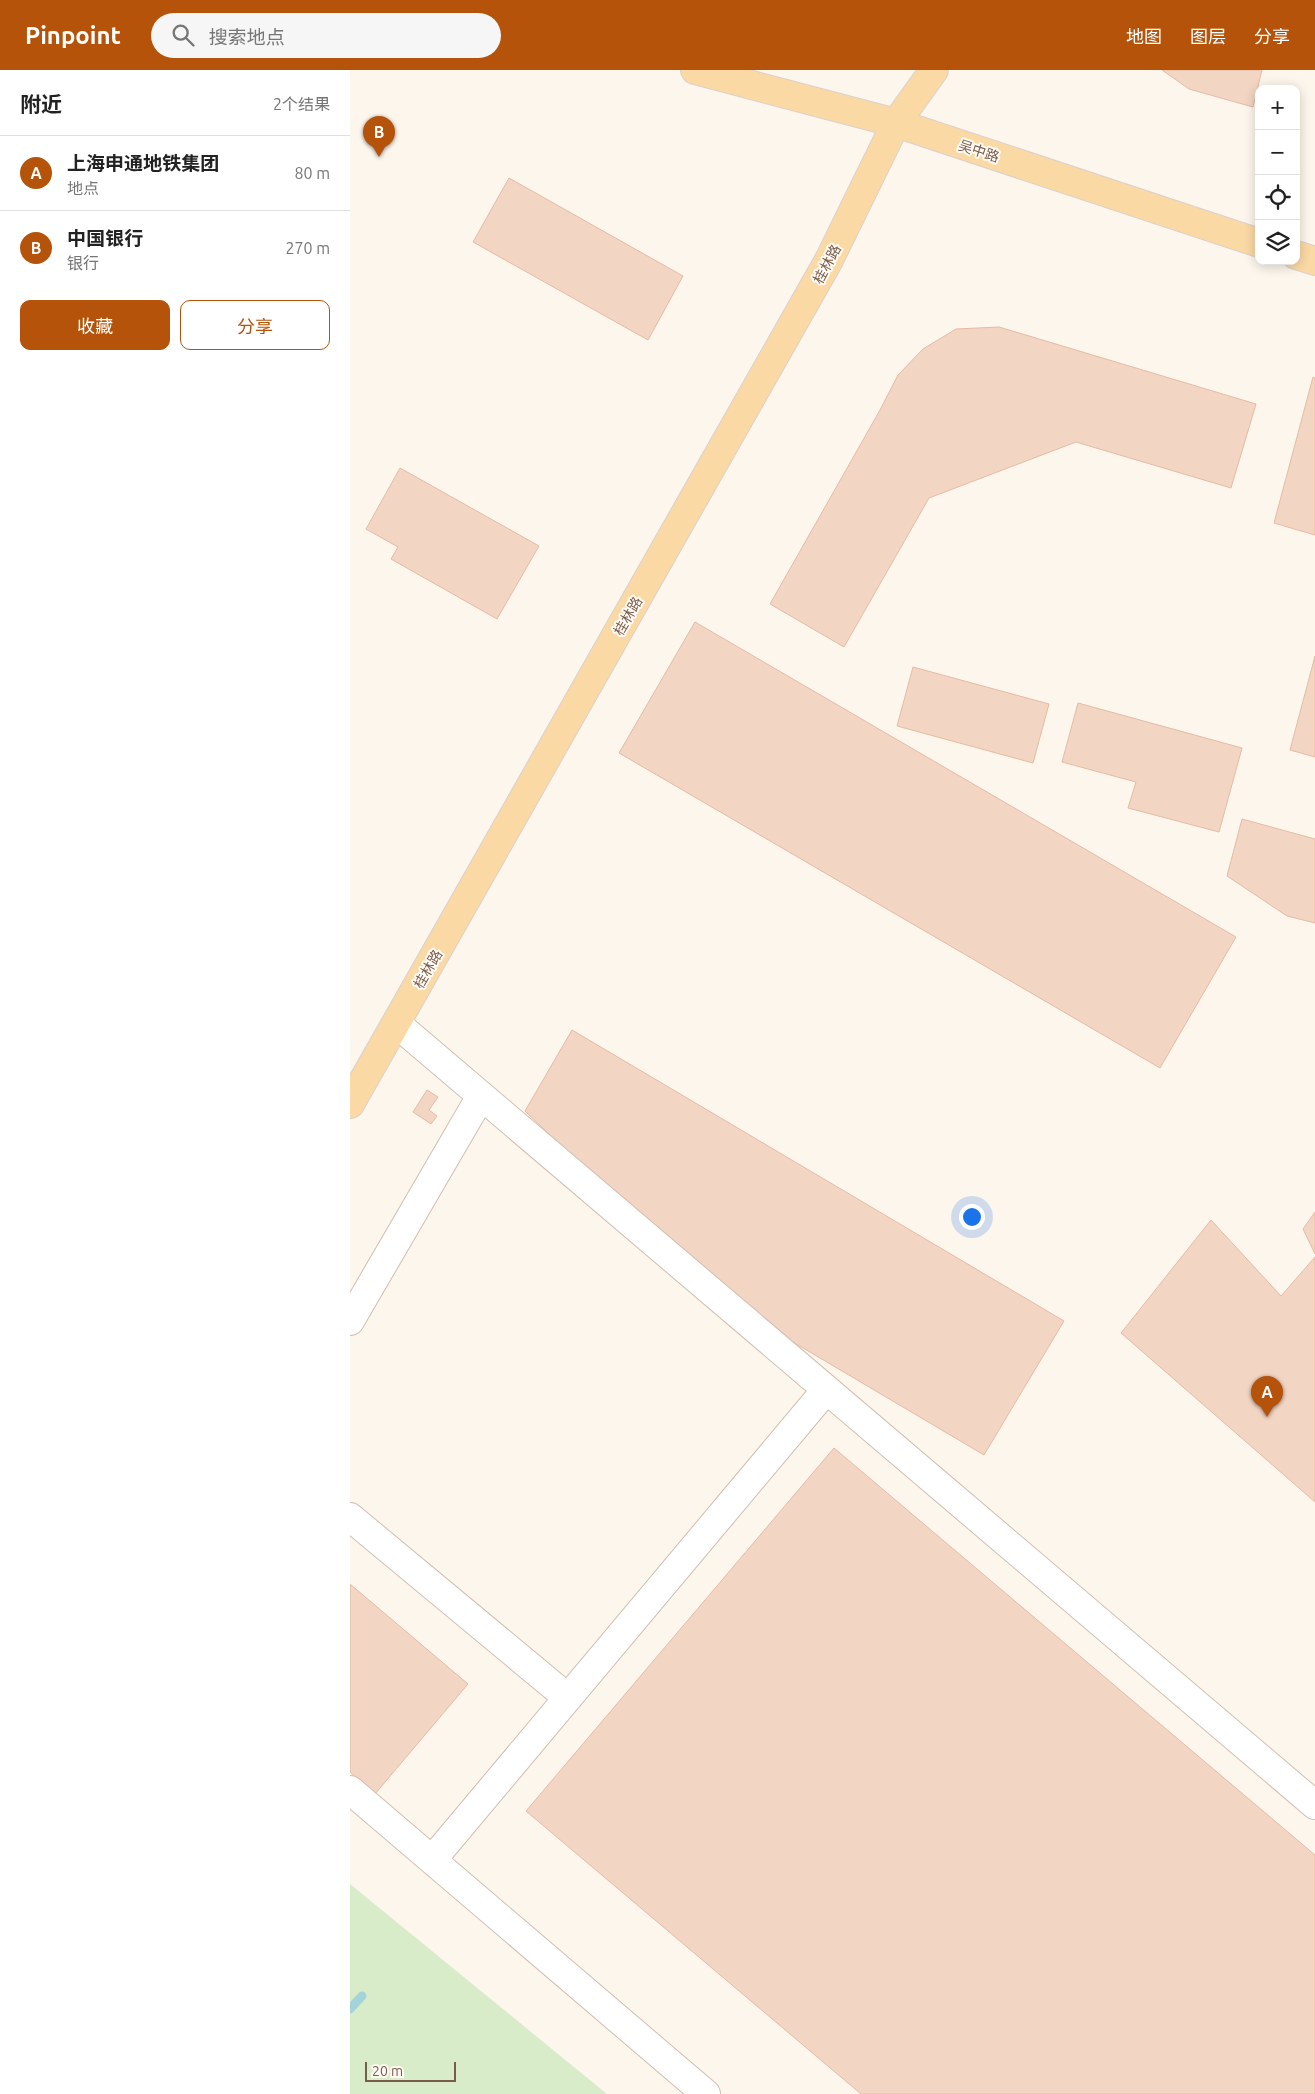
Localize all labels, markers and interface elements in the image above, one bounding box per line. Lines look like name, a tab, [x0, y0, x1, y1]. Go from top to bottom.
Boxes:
search box	[151, 13, 501, 58]
icon: search	[169, 21, 197, 49]
text: Pinpoint	[25, 22, 121, 49]
text: 搜索地点	[209, 26, 285, 48]
text: 地图	[1126, 26, 1162, 46]
text: 图层	[1190, 26, 1226, 46]
text: 分享	[1254, 26, 1290, 46]
map controls	[1255, 85, 1300, 265]
button: +	[1255, 85, 1300, 130]
text: 附近	[20, 92, 62, 116]
text: 2个结果	[273, 95, 330, 113]
pin: B	[363, 116, 395, 157]
button: −	[1255, 130, 1300, 175]
street label: 吴中路	[957, 137, 1001, 165]
text: 上海申通地铁集团	[67, 152, 219, 174]
text: A	[30, 164, 42, 182]
text: 80 m	[294, 164, 330, 182]
button: locate	[1255, 175, 1300, 220]
text: 地点	[67, 179, 99, 197]
button: layers	[1255, 220, 1300, 265]
text: 中国银行	[67, 227, 143, 249]
text: B	[31, 239, 41, 257]
text: 270 m	[285, 239, 330, 257]
street label: 桂林路	[810, 242, 844, 286]
text: 银行	[67, 254, 99, 272]
button: 收藏	[20, 300, 170, 350]
button: 分享	[180, 300, 330, 350]
street label: 桂林路	[611, 594, 645, 638]
street label: 桂林路	[411, 947, 445, 991]
your location	[959, 1204, 985, 1230]
pin: A	[1251, 1376, 1283, 1417]
scale bar	[365, 2059, 456, 2082]
text: 20 m	[372, 2063, 403, 2079]

